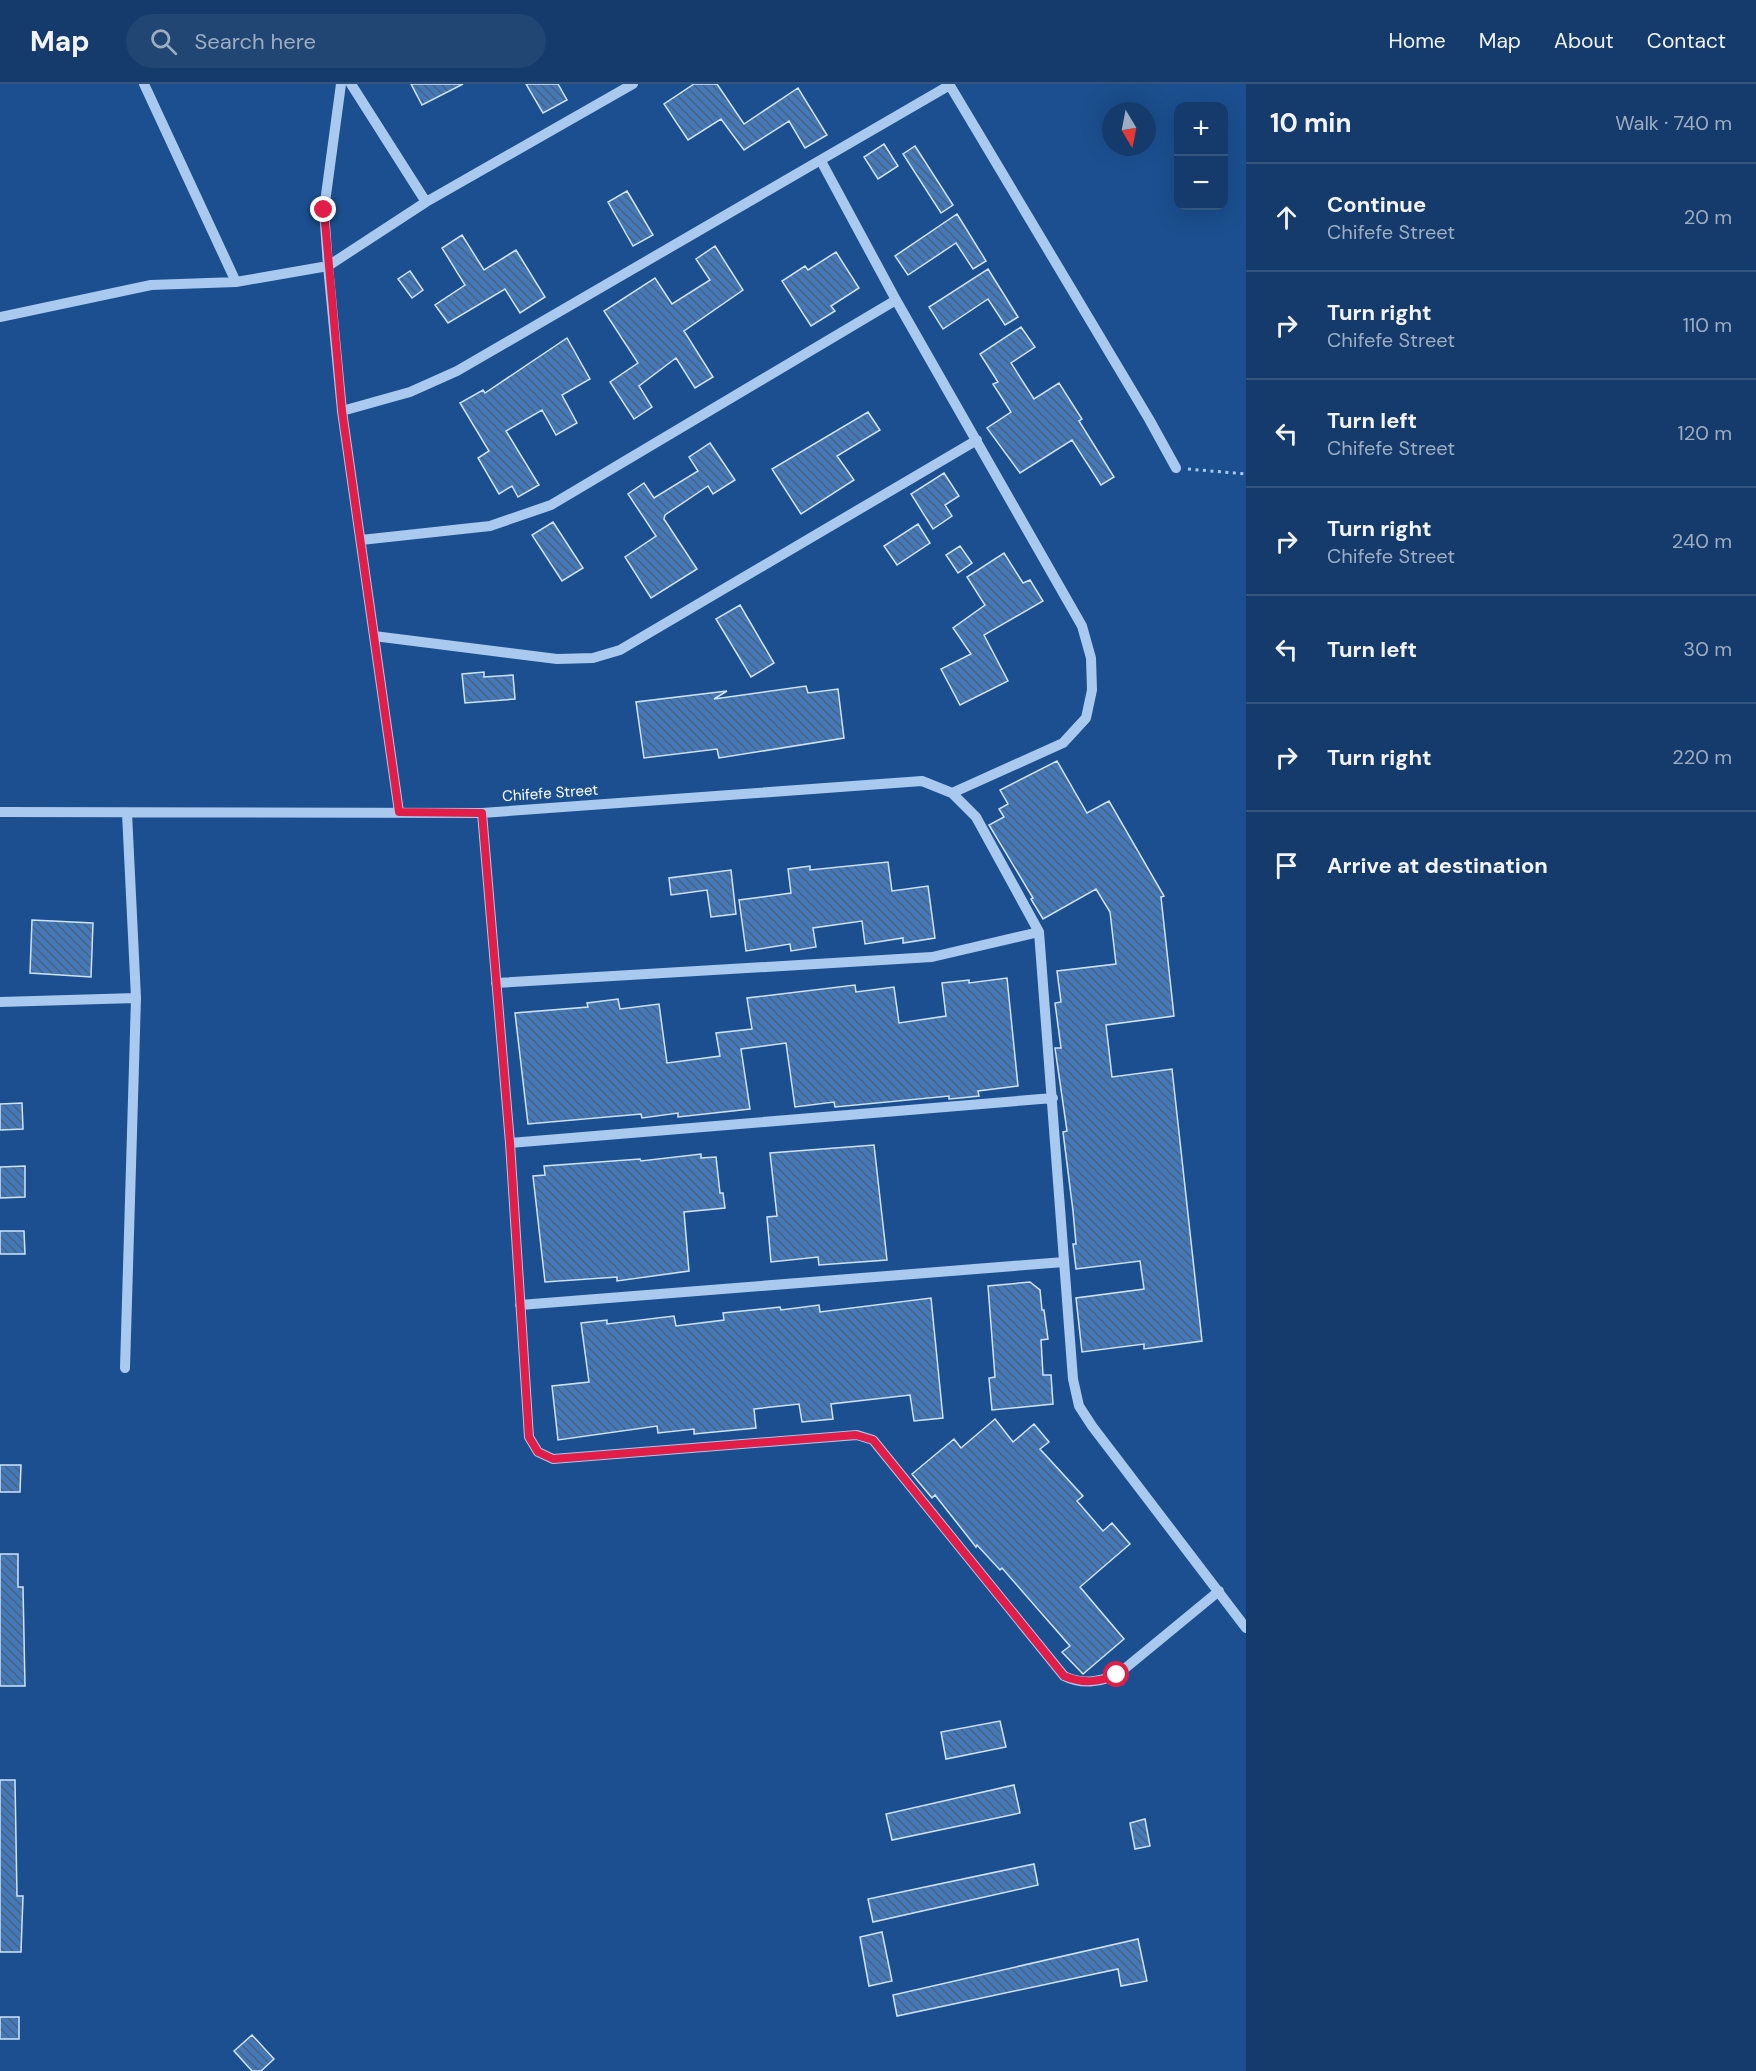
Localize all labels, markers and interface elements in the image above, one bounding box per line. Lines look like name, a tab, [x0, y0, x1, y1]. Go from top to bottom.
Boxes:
search box	[126, 14, 546, 68]
text: Map	[30, 23, 90, 60]
icon: search	[147, 25, 180, 58]
text: Search here	[195, 27, 316, 56]
text: Home	[1388, 27, 1446, 55]
text: Map	[1479, 27, 1521, 55]
text: About	[1554, 27, 1614, 55]
text: Contact	[1647, 27, 1726, 55]
north arrow	[1102, 102, 1156, 156]
map controls	[1174, 102, 1228, 210]
button: +	[1174, 102, 1228, 156]
text: 10 min	[1270, 106, 1352, 140]
text: Walk · 740 m	[1615, 110, 1732, 136]
button: −	[1174, 156, 1228, 210]
text: Continue	[1327, 190, 1426, 219]
route end	[310, 196, 336, 222]
icon: ahead	[1270, 201, 1303, 234]
text: 20 m	[1684, 204, 1732, 230]
text: Chifefe Street	[1327, 219, 1455, 245]
text: Turn right	[1327, 298, 1432, 327]
icon: right	[1270, 309, 1303, 342]
text: 110 m	[1683, 312, 1732, 338]
text: Chifefe Street	[1327, 327, 1455, 353]
text: Turn left	[1327, 406, 1417, 435]
icon: left	[1270, 417, 1303, 450]
text: 120 m	[1678, 420, 1732, 446]
text: Chifefe Street	[1327, 435, 1455, 461]
text: Turn right	[1327, 514, 1432, 543]
icon: right	[1270, 525, 1303, 558]
text: 240 m	[1672, 528, 1732, 554]
text: Chifefe Street	[1327, 543, 1455, 569]
icon: left	[1270, 633, 1303, 666]
text: Turn left	[1327, 635, 1417, 664]
text: 30 m	[1683, 636, 1732, 662]
icon: right	[1270, 741, 1303, 774]
text: Turn right	[1327, 743, 1432, 772]
text: 220 m	[1672, 744, 1732, 770]
street label: Chifefe Street	[501, 780, 599, 806]
icon: arrive	[1270, 849, 1303, 882]
text: Arrive at destination	[1327, 851, 1548, 880]
route start	[1103, 1661, 1129, 1687]

